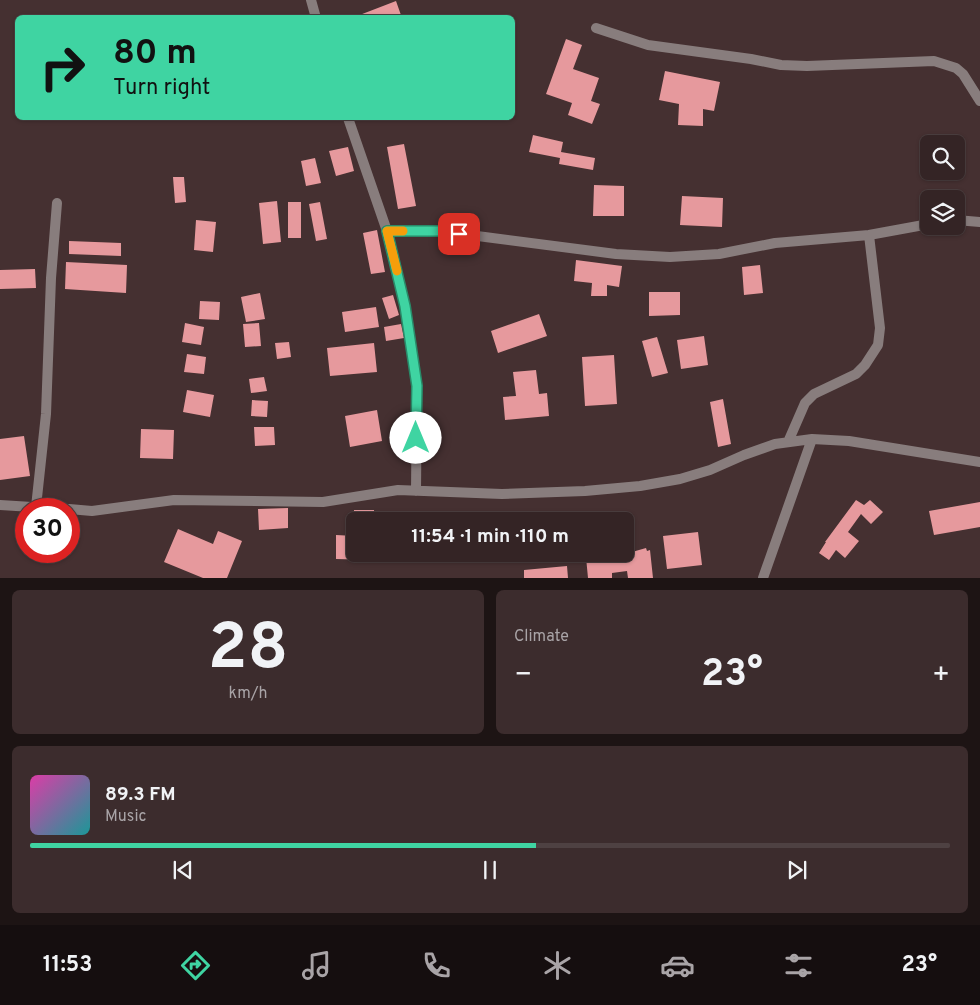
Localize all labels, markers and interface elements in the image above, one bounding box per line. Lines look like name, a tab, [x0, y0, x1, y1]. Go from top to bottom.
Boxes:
text: 80 m	[113, 32, 197, 76]
icon: right	[30, 35, 95, 100]
text: Turn right	[113, 75, 210, 102]
map controls	[920, 135, 965, 235]
button: search	[920, 135, 965, 180]
button: layers	[920, 190, 965, 235]
pin	[438, 213, 480, 255]
icon: arrive	[445, 220, 473, 248]
position arrow	[389, 411, 441, 463]
speed limit sign: 30	[15, 498, 80, 563]
text: 11:54 · 1 min · 110 m	[411, 525, 569, 549]
text: 28	[208, 610, 288, 692]
text: Climate	[514, 627, 569, 647]
text: 23°	[701, 651, 763, 700]
text: −	[514, 658, 532, 694]
text: +	[932, 658, 950, 694]
text: km/h	[229, 684, 267, 704]
text: 89.3 FM	[105, 783, 176, 807]
text: Music	[105, 807, 146, 827]
icon: previous	[169, 856, 197, 884]
icon: pause	[476, 856, 504, 884]
icon: next	[783, 856, 811, 884]
icon: directions	[178, 948, 213, 983]
icon: music	[299, 948, 334, 983]
icon: phone	[419, 948, 454, 983]
icon: climate	[540, 948, 575, 983]
icon: car	[660, 948, 695, 983]
icon: filters	[781, 948, 816, 983]
text: 11:53	[43, 952, 92, 979]
text: 23°	[901, 952, 937, 979]

